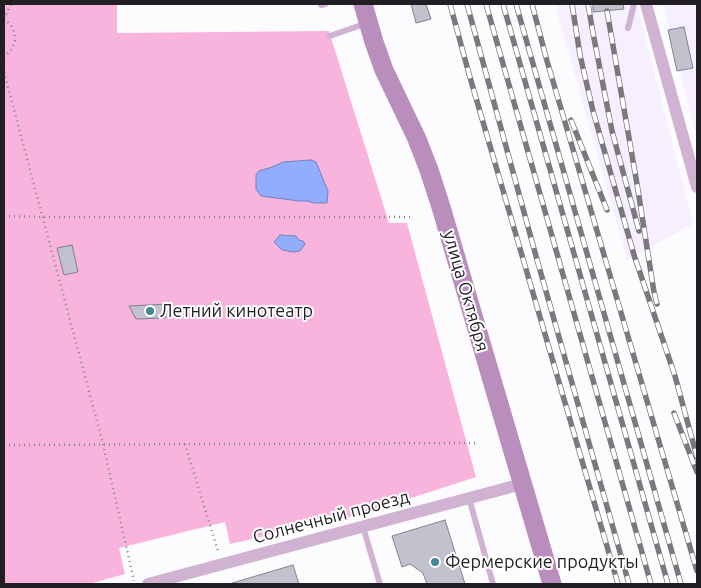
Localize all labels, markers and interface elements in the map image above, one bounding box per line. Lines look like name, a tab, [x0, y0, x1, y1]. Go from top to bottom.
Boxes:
street label: улица Октября	[438, 228, 494, 354]
place label: Летний кинотеатр	[160, 300, 313, 322]
marker: Летний кинотеатр	[144, 305, 156, 317]
street label: Солнечный проезд	[250, 486, 412, 548]
place label: Фермерские продукты	[445, 551, 639, 573]
marker: Фермерские продукты	[429, 556, 441, 568]

